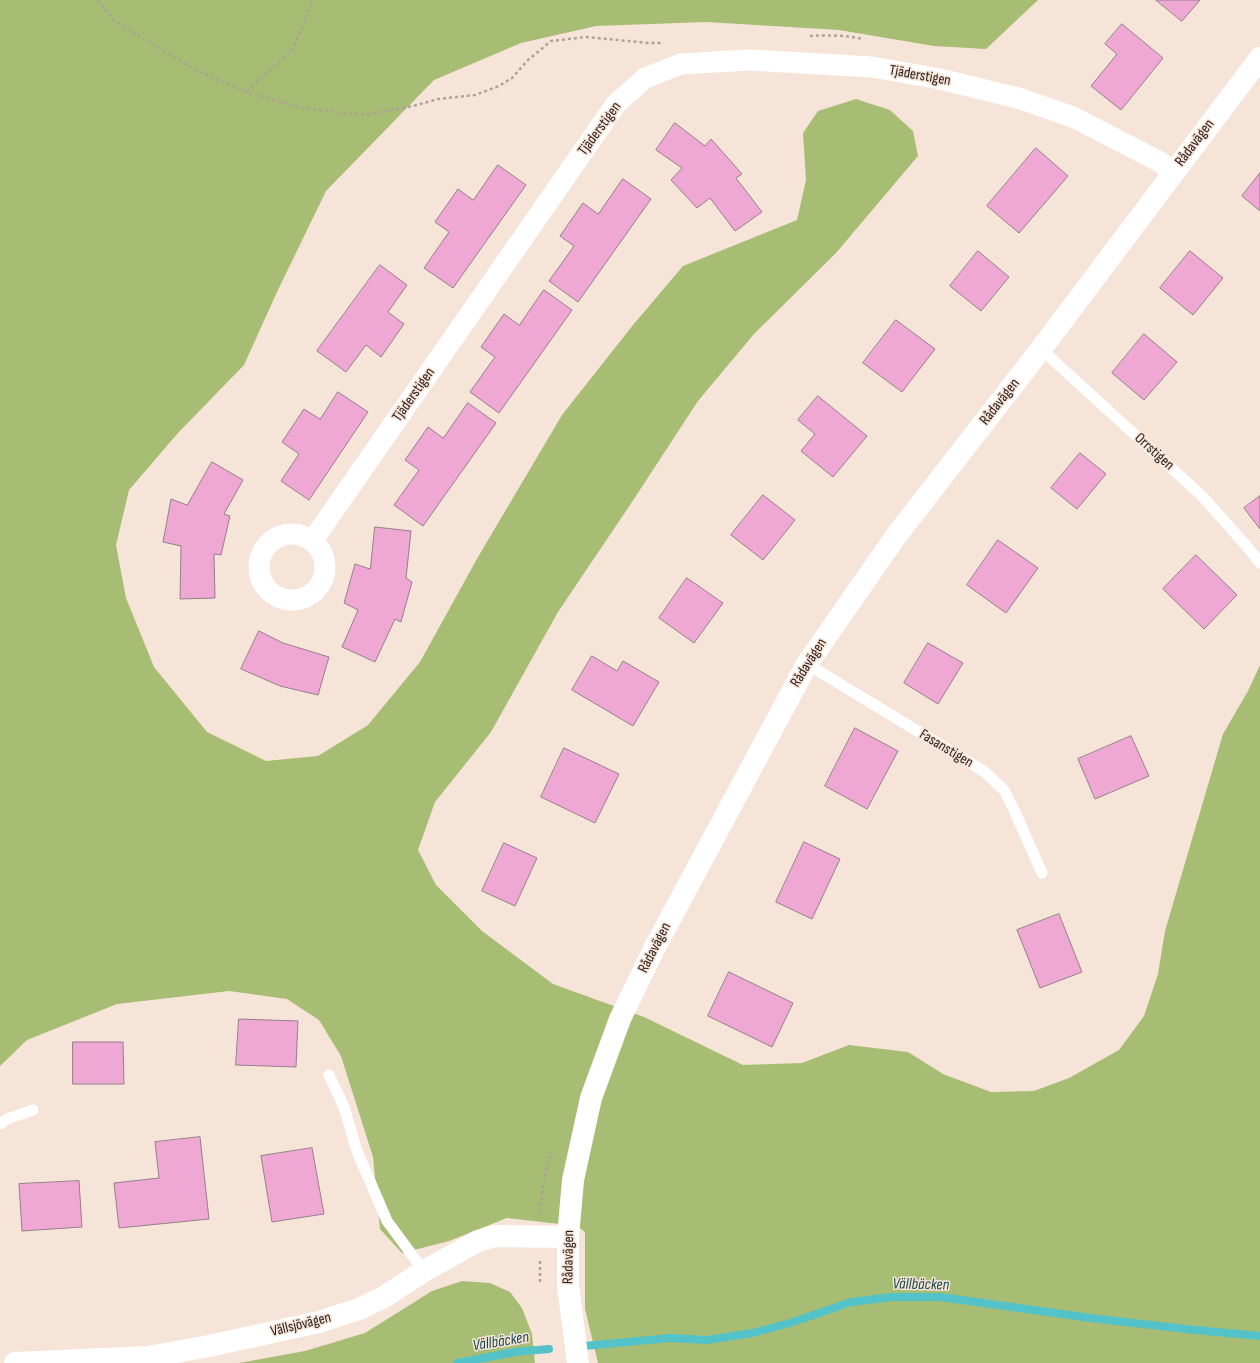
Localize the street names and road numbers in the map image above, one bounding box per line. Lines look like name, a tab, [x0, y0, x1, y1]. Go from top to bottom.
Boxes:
street label: Tjäderstigen	[888, 62, 952, 90]
street label: Tjäderstigen	[574, 99, 626, 159]
street label: Rådavägen	[1172, 116, 1218, 170]
street label: Tjäderstigen	[389, 364, 439, 426]
street label: Rådavägen	[976, 375, 1024, 429]
street label: Orrstigen	[1131, 430, 1177, 474]
street label: Rådavägen	[787, 635, 831, 691]
street label: Fasanstigen	[916, 726, 976, 772]
street label: Rådavägen	[635, 920, 675, 976]
street label: Rådavägen	[560, 1230, 578, 1284]
street label: Vällsjövägen	[269, 1309, 333, 1341]

